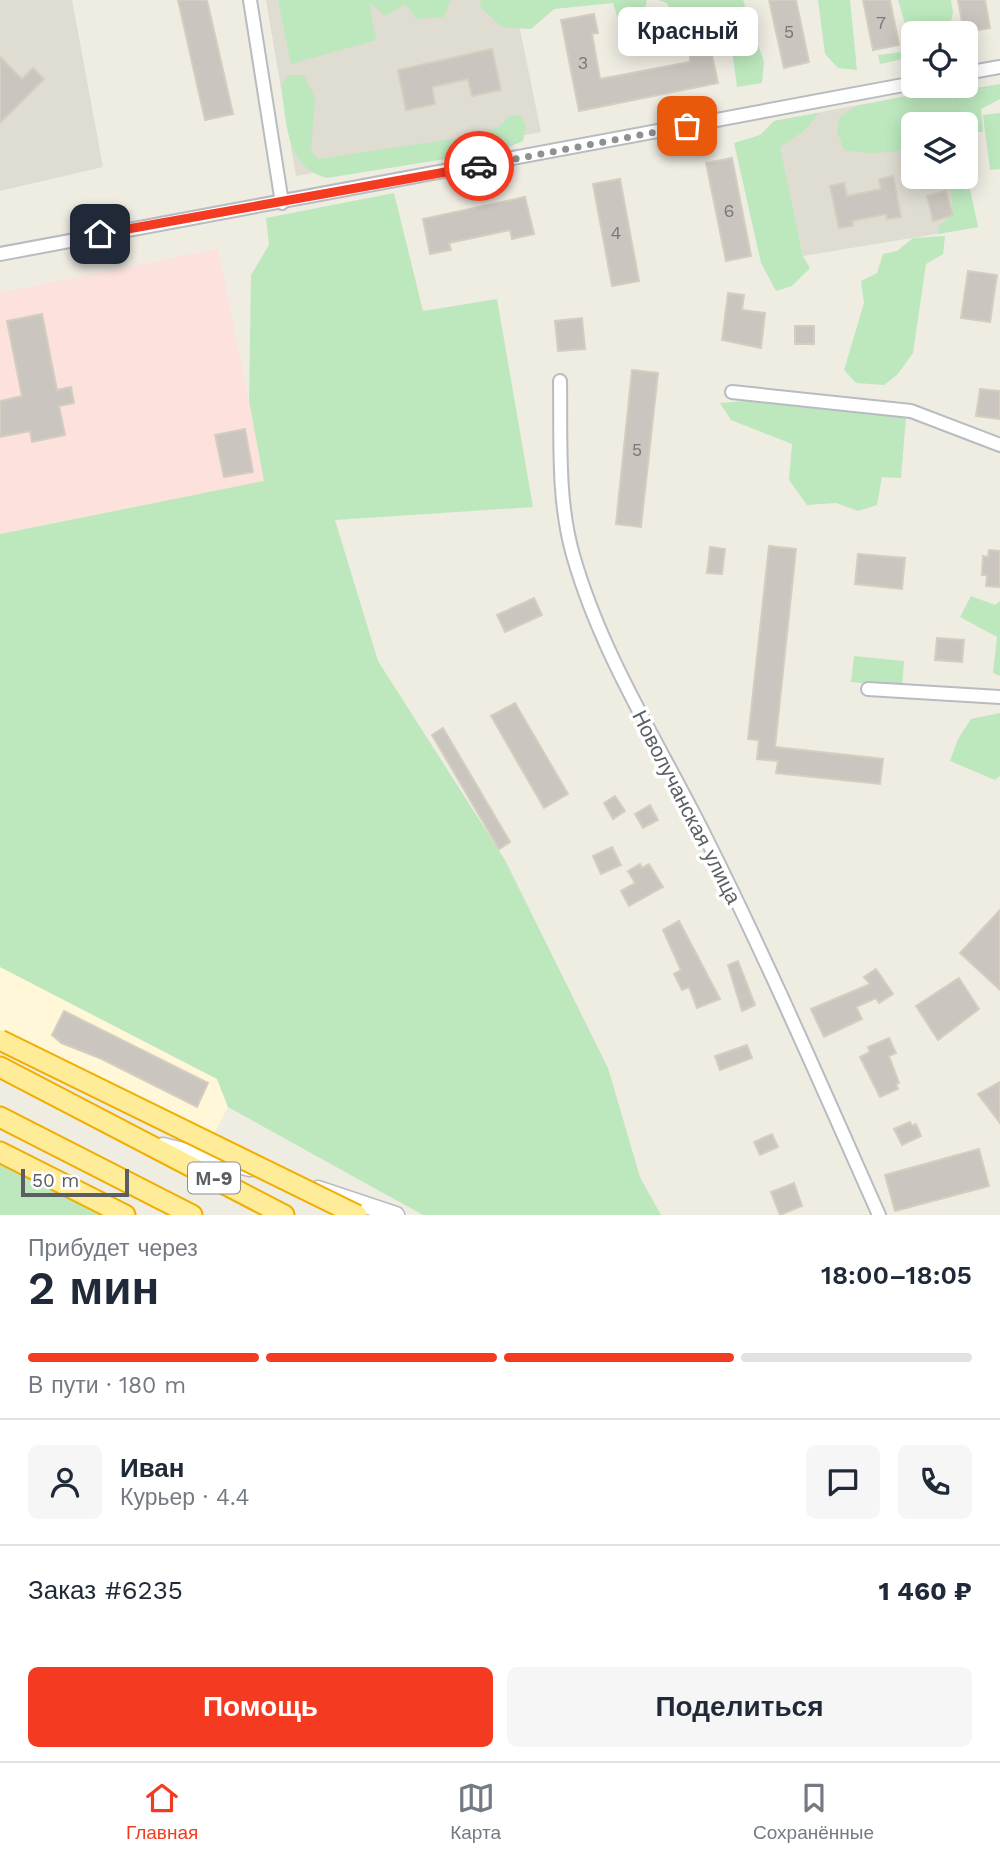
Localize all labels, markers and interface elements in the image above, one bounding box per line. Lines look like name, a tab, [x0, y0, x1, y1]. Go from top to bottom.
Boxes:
callout: Красный	[617, 7, 757, 56]
house number: 7	[876, 12, 886, 33]
text: Красный	[637, 18, 739, 45]
house number: 5	[784, 21, 794, 42]
map controls	[901, 21, 978, 189]
button: locate	[901, 21, 978, 98]
house number: 3	[578, 52, 588, 73]
pin	[657, 96, 717, 156]
icon: bag	[668, 107, 706, 145]
button: layers	[901, 112, 978, 189]
courier	[444, 131, 514, 201]
icon: car	[460, 147, 498, 185]
house number: 6	[724, 200, 734, 221]
pin	[70, 204, 130, 264]
icon: home	[81, 215, 119, 253]
house number: 4	[611, 222, 622, 243]
house number: 5	[632, 439, 642, 460]
street label: Новолучанская улица	[627, 706, 747, 908]
road number: М-9	[188, 1162, 240, 1194]
scale bar	[21, 1166, 130, 1198]
text: 50 m	[32, 1169, 79, 1192]
text: Прибудет через	[28, 1235, 198, 1262]
text: 18:00–18:05	[821, 1260, 972, 1290]
text: 2 мин	[28, 1261, 159, 1315]
text: В пути · 180 m	[28, 1372, 186, 1399]
button: person	[28, 1445, 102, 1519]
button: chat	[806, 1445, 880, 1519]
button: phone	[898, 1445, 972, 1519]
text: Иван	[120, 1453, 185, 1483]
text: Курьер · 4.4	[120, 1484, 250, 1511]
text: Заказ #6235	[28, 1575, 183, 1605]
text: 1 460 ₽	[878, 1576, 972, 1606]
button: Помощь	[28, 1667, 493, 1747]
button: Поделиться	[507, 1667, 972, 1747]
tab: Главная	[126, 1779, 198, 1844]
tab: Карта	[450, 1779, 501, 1844]
tab: Сохранённые	[753, 1779, 874, 1844]

